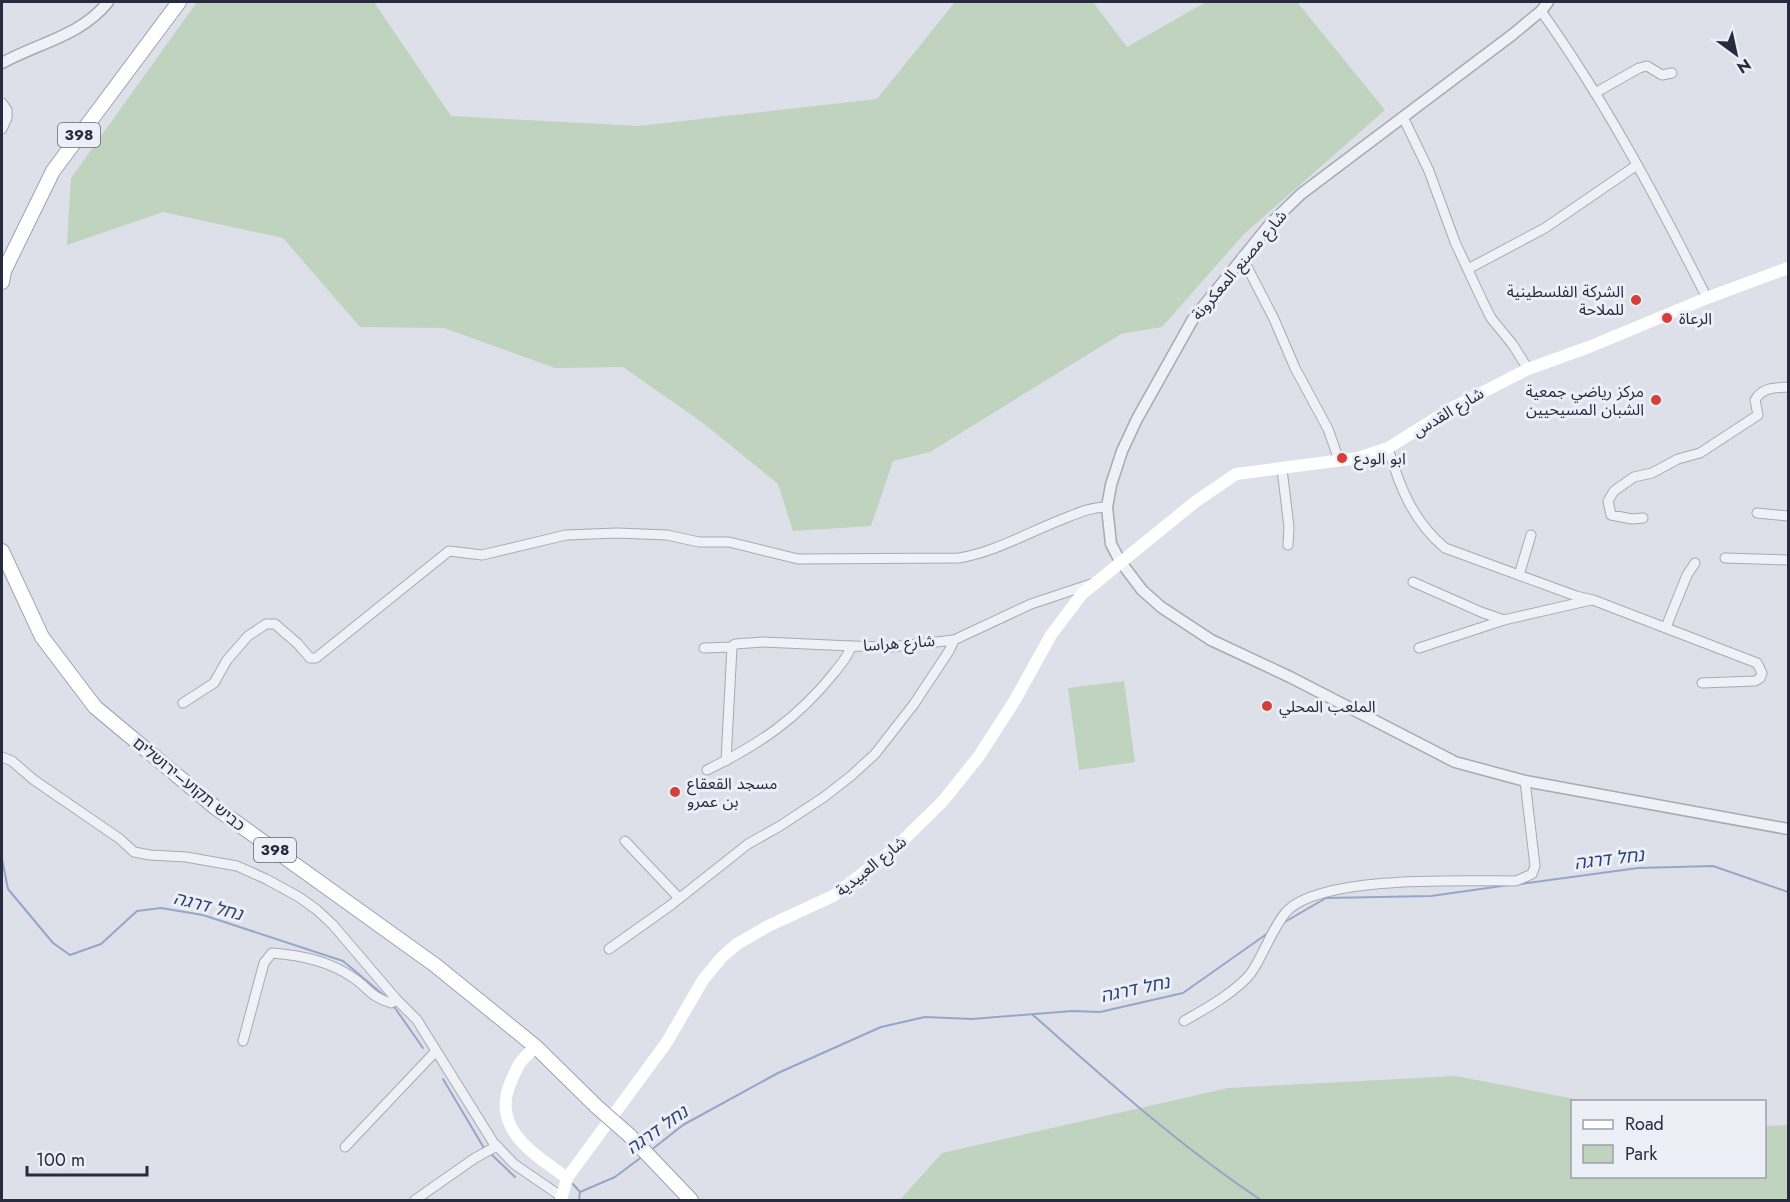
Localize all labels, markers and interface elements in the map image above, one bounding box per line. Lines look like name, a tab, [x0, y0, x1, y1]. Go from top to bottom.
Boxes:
north arrow	[1706, 24, 1766, 84]
text: N	[1732, 53, 1755, 79]
road number: 398	[58, 123, 100, 147]
street label: شارع مصنع المعكرونة	[1186, 205, 1293, 326]
place label: الشركة الفلسطينية للملاحة	[1507, 280, 1624, 321]
marker: الشركة الفلسطينية للملاحة	[1629, 293, 1643, 307]
place label: الرعاة	[1679, 307, 1712, 330]
marker: الرعاة	[1660, 311, 1674, 325]
place label: مركز رياضي جمعية الشبان المسيحيين	[1526, 380, 1644, 421]
street label: شارع القدس	[1408, 382, 1489, 443]
marker: مركز رياضي جمعية الشبان المسيحيين	[1649, 393, 1663, 407]
place label: ابو الودع	[1354, 447, 1406, 471]
marker: ابو الودع	[1335, 451, 1349, 465]
street label: شارع هراسا	[862, 629, 936, 658]
place label: الملعب المحلي	[1279, 695, 1376, 718]
marker: الملعب المحلي	[1260, 699, 1274, 713]
street label: כביש תקוע–ירושלים	[128, 731, 250, 837]
place label: مسجد القعقاع بن عمرو	[687, 772, 777, 813]
marker: مسجد القعقاع بن عمرو	[668, 785, 682, 799]
street label: شارع العبيدية	[831, 830, 912, 902]
road number: 398	[254, 838, 296, 862]
water label: נחל דרגה	[1573, 842, 1647, 876]
water label: נחל דרגה	[171, 885, 246, 927]
water label: נחל דרגה	[1098, 969, 1173, 1009]
water label: נחל דרגה	[621, 1099, 694, 1161]
legend	[1571, 1100, 1766, 1178]
text: Road	[1625, 1111, 1664, 1137]
scale bar	[27, 1139, 147, 1177]
text: Park	[1625, 1141, 1657, 1167]
text: 100 m	[36, 1147, 85, 1173]

